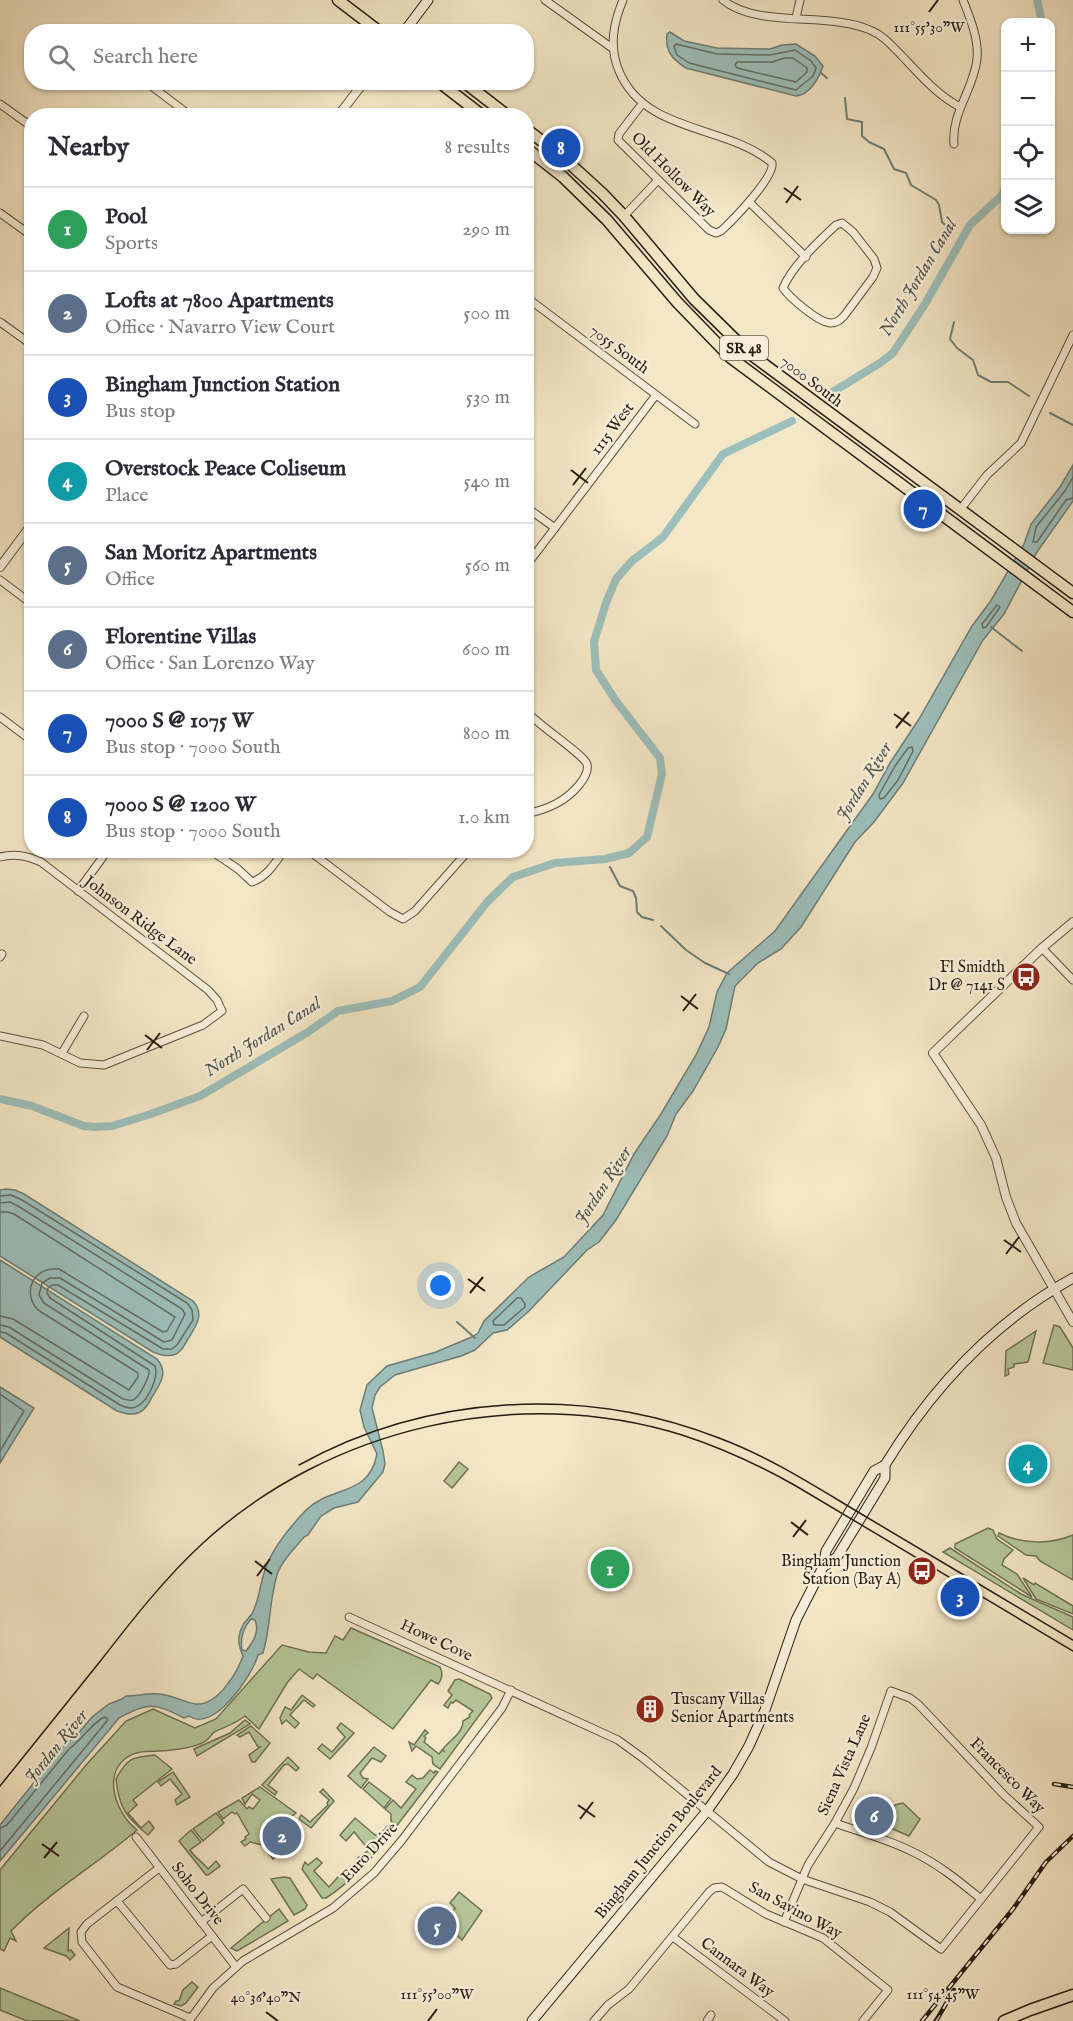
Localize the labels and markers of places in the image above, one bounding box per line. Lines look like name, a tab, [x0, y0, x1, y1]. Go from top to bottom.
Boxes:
pin: 8	[542, 126, 580, 170]
pin: 7	[904, 486, 942, 532]
place label: Fl Smidth Dr @ 7141 S	[928, 958, 1005, 996]
bus stop icon: Fl Smidth Dr @ 7141 S	[1010, 961, 1042, 993]
pin: 4	[1008, 1442, 1048, 1486]
pin: 1	[590, 1546, 630, 1592]
place label: Bingham Junction Station (Bay A)	[781, 1552, 901, 1590]
bus stop icon: Bingham Junction Station (Bay A)	[906, 1555, 938, 1587]
pin: 3	[940, 1574, 980, 1620]
place label: Tuscany Villas Senior Apartments	[671, 1690, 795, 1728]
building icon: Tuscany Villas Senior Apartments	[634, 1693, 666, 1725]
pin: 6	[854, 1794, 894, 1838]
pin: 2	[262, 1814, 302, 1858]
pin: 5	[418, 1904, 456, 1948]

